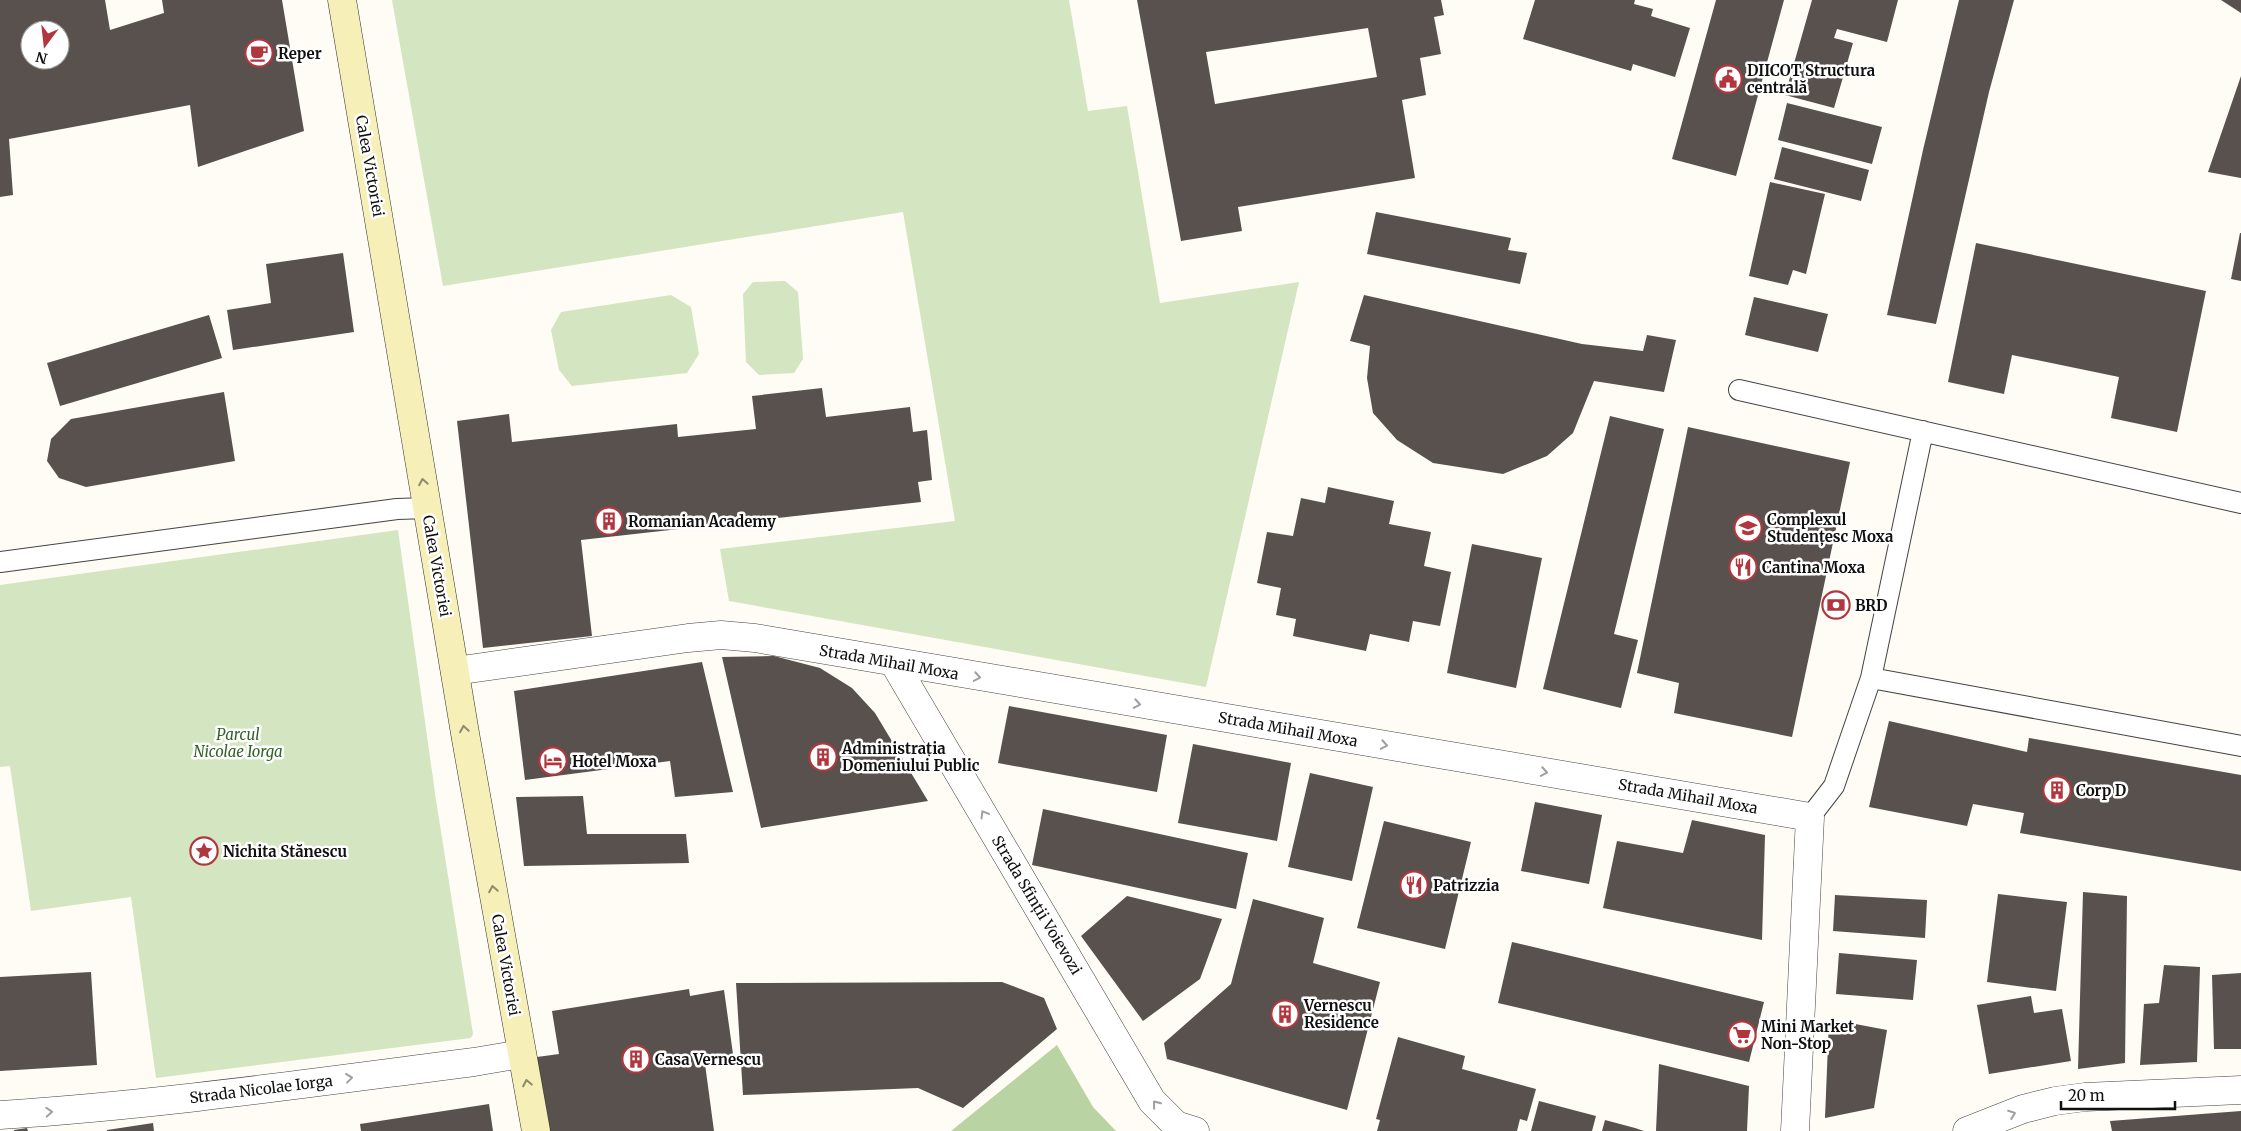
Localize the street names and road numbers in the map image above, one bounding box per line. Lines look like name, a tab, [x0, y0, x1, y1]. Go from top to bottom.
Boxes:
street label: Calea Victoriei	[352, 114, 388, 218]
street label: Calea Victoriei	[419, 514, 455, 618]
street label: Strada Mihail Moxa	[818, 640, 960, 684]
street label: Strada Mihail Moxa	[1217, 707, 1359, 751]
street label: Strada Mihail Moxa	[1617, 774, 1759, 818]
street label: Strada Sfinții Voievozi	[987, 832, 1086, 979]
street label: Calea Victoriei	[488, 913, 524, 1017]
street label: Strada Nicolae Iorga	[188, 1071, 334, 1107]

